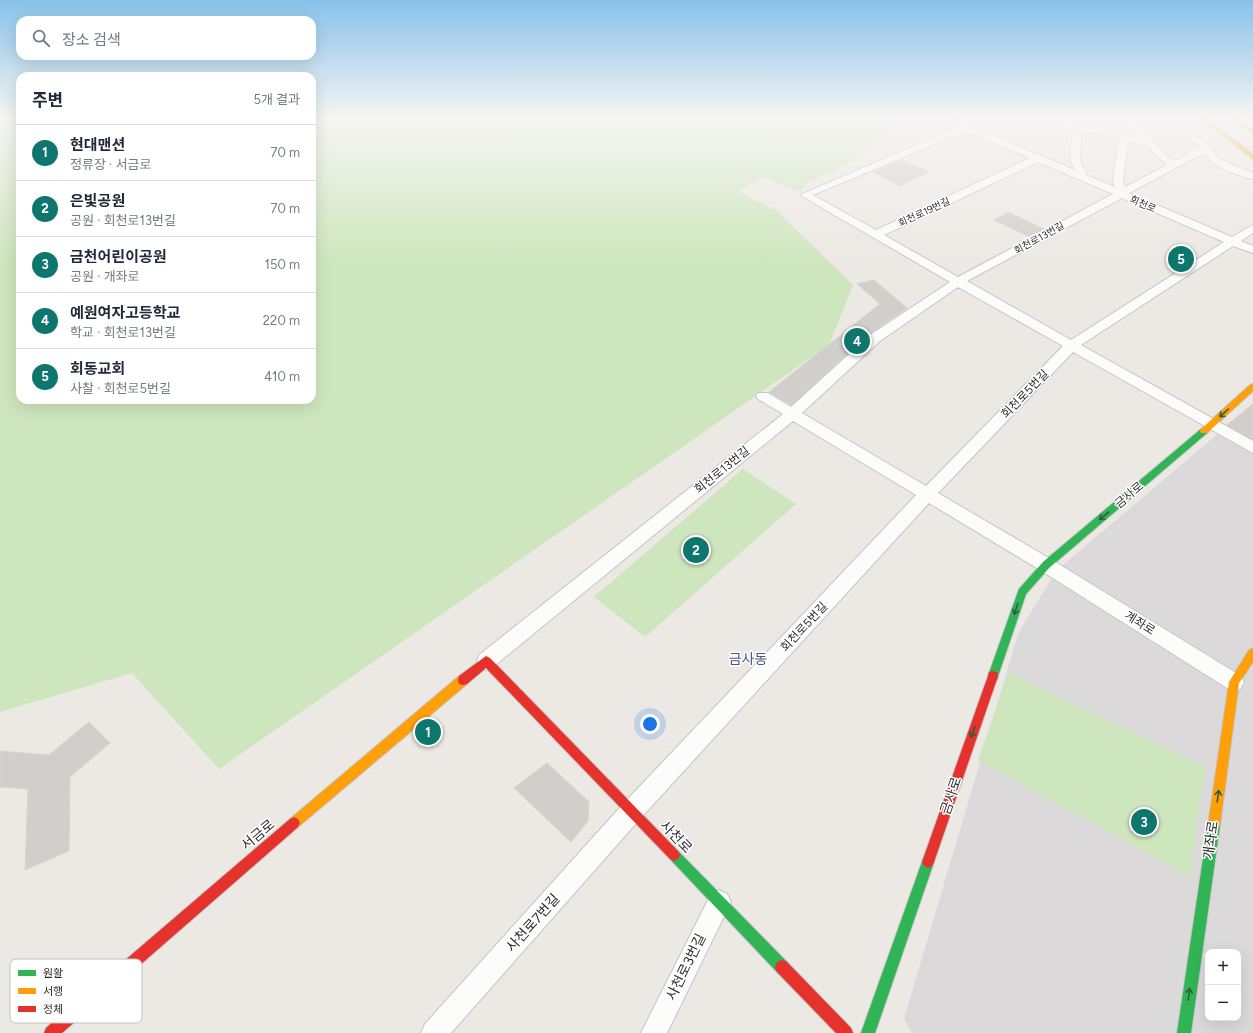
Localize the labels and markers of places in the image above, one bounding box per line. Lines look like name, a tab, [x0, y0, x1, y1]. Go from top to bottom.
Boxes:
pin: 5	[1168, 244, 1194, 274]
pin: 4	[844, 326, 870, 356]
pin: 2	[683, 535, 709, 565]
pin: 1	[415, 717, 441, 747]
pin: 3	[1131, 807, 1157, 837]

